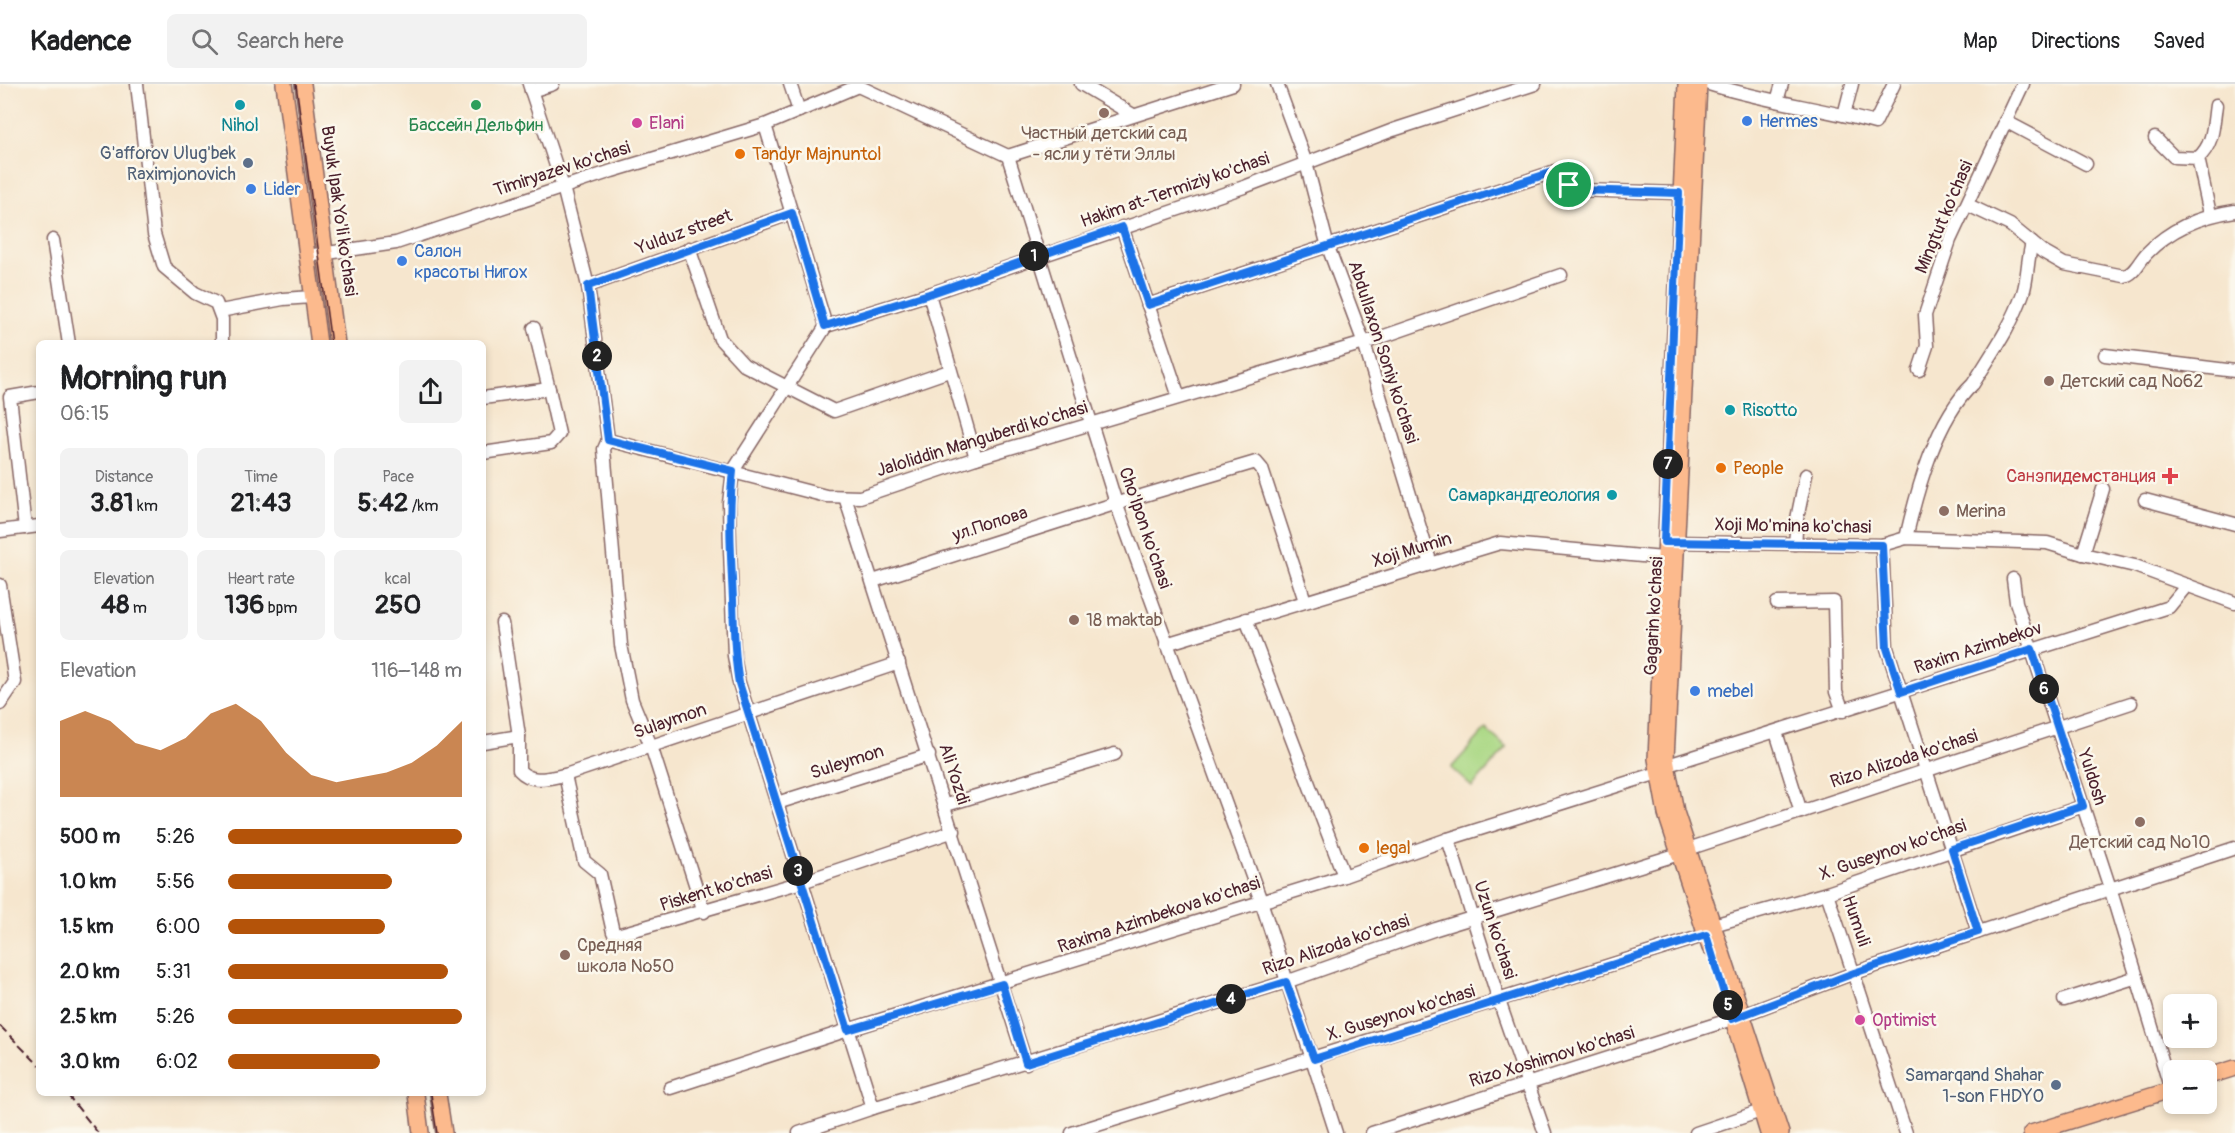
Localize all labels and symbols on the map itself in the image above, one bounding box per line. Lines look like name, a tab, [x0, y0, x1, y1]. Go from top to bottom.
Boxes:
marker: Nihol	[233, 98, 247, 112]
marker: Бассейн Дельфин	[469, 98, 483, 112]
marker: Частный детский сад - ясли у тёти Эллы	[1097, 106, 1111, 120]
place label: Hermes	[1759, 110, 1818, 133]
place label: Elani	[649, 112, 684, 135]
place label: Nihol	[221, 114, 259, 137]
place label: Бассейн Дельфин	[409, 114, 544, 137]
marker: Hermes	[1740, 114, 1754, 128]
marker: Elani	[630, 116, 644, 130]
place label: Частный детский сад - ясли у тёти Эллы	[1021, 122, 1187, 166]
street label: Buyuk Ipak Yo'li ko'chasi	[316, 124, 362, 298]
street label: Timiryazev ko'chasi	[491, 136, 633, 202]
place label: G'afforov Ulug'bek Raximjonovich	[100, 142, 236, 186]
place label: Tandyr Majnuntol	[752, 143, 882, 166]
marker: Tandyr Majnuntol	[733, 147, 747, 161]
street label: Hakim at-Termiziy ko'chasi	[1078, 147, 1272, 233]
marker: G'afforov Ulug'bek Raximjonovich	[241, 156, 255, 170]
street label: Mingtut ko'chasi	[1910, 157, 1978, 277]
pin	[1543, 159, 1594, 210]
place label: Lider	[263, 178, 301, 201]
marker: Lider	[244, 182, 258, 196]
street label: Yulduz street	[632, 204, 736, 260]
place label: Салон красоты Нигох	[414, 240, 528, 284]
pin: 1	[1019, 241, 1049, 271]
marker: Салон красоты Нигох	[395, 254, 409, 268]
street label: Abdullaxon Soniy ko'chasi	[1343, 258, 1423, 446]
pin: 2	[582, 341, 612, 371]
place label: Детский сад №62	[2060, 370, 2203, 393]
marker: Детский сад №62	[2042, 374, 2056, 388]
street label: Jaloliddin Manguberdi ko'chasi	[873, 396, 1091, 482]
place label: Risotto	[1742, 399, 1798, 422]
marker: Risotto	[1723, 403, 1737, 417]
pin: 7	[1653, 449, 1683, 479]
place label: People	[1733, 457, 1783, 480]
marker: People	[1714, 461, 1728, 475]
street label: Cho'lpon ko'chasi	[1113, 464, 1177, 592]
place label: Санэпидемстанция	[2006, 465, 2156, 488]
marker: Санэпидемстанция	[2161, 467, 2179, 485]
place label: Самаркандгеология	[1448, 484, 1600, 507]
marker: Самаркандгеология	[1605, 488, 1619, 502]
place label: Merina	[1956, 500, 2006, 523]
street label: ул.Попова	[949, 501, 1030, 547]
marker: Merina	[1937, 504, 1951, 518]
street label: Xoji Mo'mina ko'chasi	[1714, 513, 1872, 539]
street label: Xoji Mumin	[1370, 527, 1454, 573]
street label: Gagarin ko'chasi	[1639, 556, 1669, 676]
place label: 18 maktab	[1086, 609, 1162, 632]
marker: 18 maktab	[1067, 613, 1081, 627]
street label: Raxim Azimbekov	[1911, 617, 2045, 679]
pin: 6	[2029, 674, 2059, 704]
place label: mebel	[1707, 680, 1754, 703]
marker: mebel	[1688, 684, 1702, 698]
street label: Sulaymon	[631, 698, 709, 744]
street label: Rizo Alizoda ko'chasi	[1827, 724, 1981, 794]
street label: Suleymon	[807, 739, 887, 785]
street label: Ali Yozdi	[933, 740, 975, 808]
street label: Yuldosh	[2072, 745, 2112, 808]
street label: X. Guseynov ko'chasi	[1817, 814, 1969, 886]
marker: Детский сад №10	[2133, 815, 2147, 829]
place label: Детский сад №10	[2068, 831, 2211, 854]
place label: legal	[1376, 837, 1411, 860]
marker: legal	[1357, 841, 1371, 855]
pin: 3	[783, 856, 813, 886]
street label: Piskent ko'chasi	[657, 861, 775, 917]
street label: Raxima Azimbekova ko'chasi	[1055, 871, 1263, 959]
street label: Uzun ko'chasi	[1468, 878, 1522, 982]
street label: Humuli	[1837, 892, 1875, 950]
street label: Rizo Alizoda ko'chasi	[1260, 909, 1412, 981]
place label: Средняя школа №50	[577, 934, 674, 978]
marker: Средняя школа №50	[558, 948, 572, 962]
street label: X. Guseynov ko'chasi	[1324, 980, 1478, 1046]
pin: 4	[1216, 984, 1246, 1014]
pin: 5	[1713, 990, 1743, 1020]
place label: Optimist	[1872, 1009, 1937, 1032]
marker: Optimist	[1853, 1013, 1867, 1027]
street label: Rizo Xoshimov ko'chasi	[1467, 1021, 1637, 1093]
place label: Samarqand Shahar 1-son FHDYO	[1905, 1064, 2045, 1108]
marker: Samarqand Shahar 1-son FHDYO	[2049, 1078, 2063, 1092]

